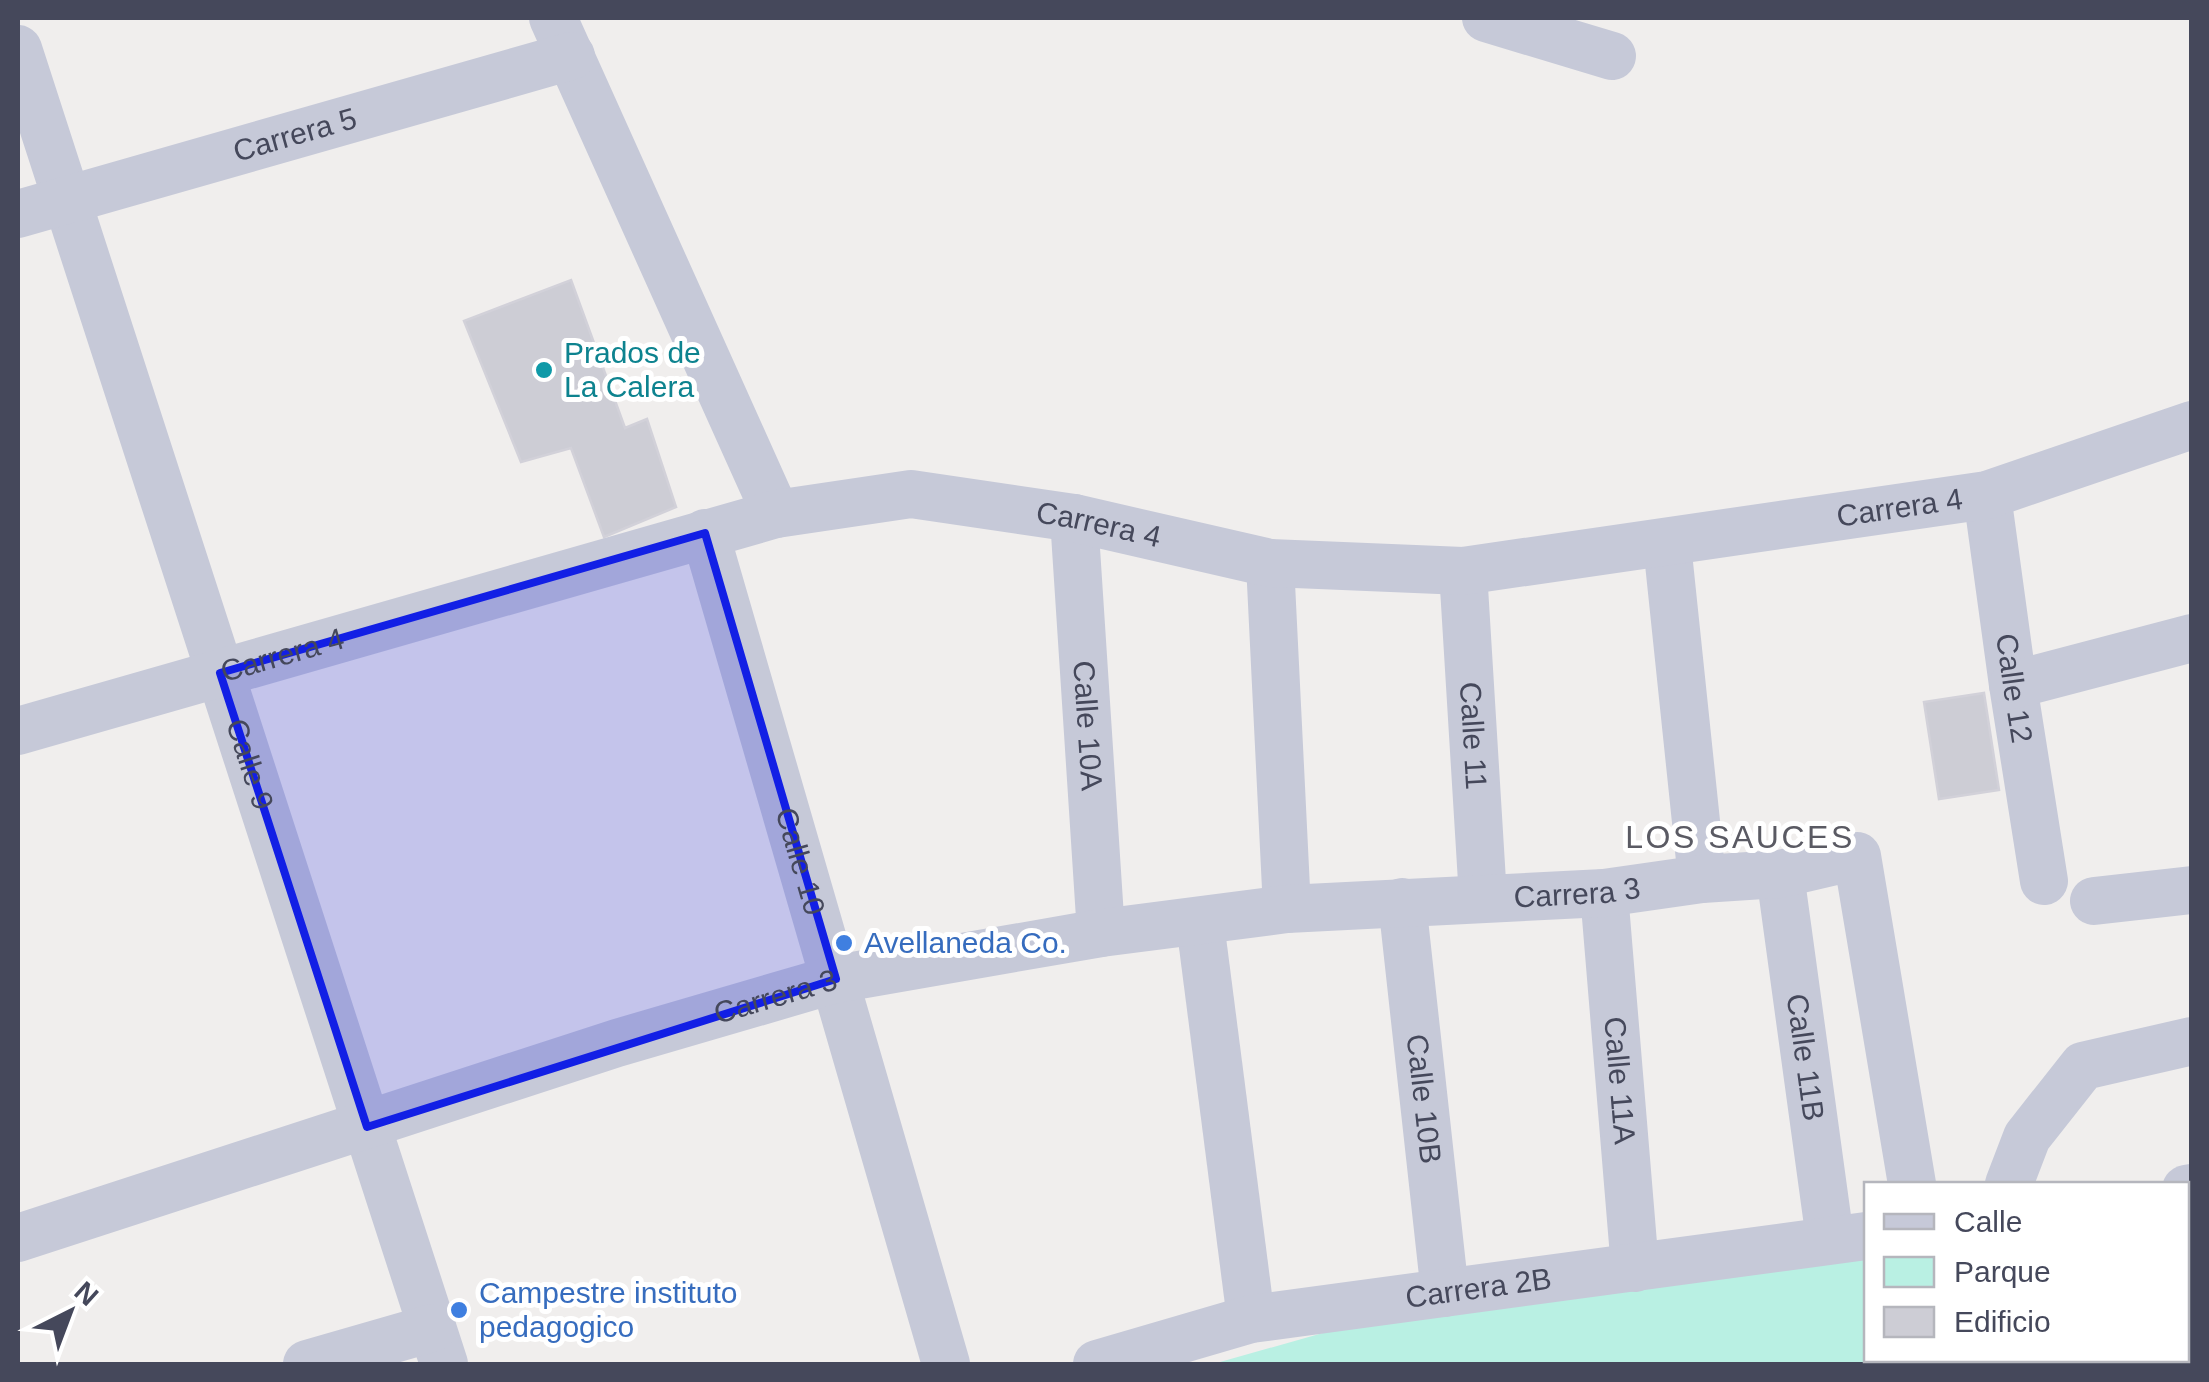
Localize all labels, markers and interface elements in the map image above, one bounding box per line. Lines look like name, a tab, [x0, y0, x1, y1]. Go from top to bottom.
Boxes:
street label: Carrera 5	[229, 101, 360, 168]
place label: Prados de La Calera	[564, 336, 701, 403]
marker: Prados de La Calera	[533, 359, 555, 381]
street label: Carrera 4	[1834, 482, 1965, 533]
street label: Carrera 4	[1034, 496, 1164, 553]
street label: Carrera 4	[217, 622, 348, 688]
street label: Calle 12	[1990, 631, 2039, 745]
street label: Calle 10A	[1067, 660, 1109, 792]
street label: Calle 11	[1454, 681, 1493, 791]
street label: Calle 9	[220, 715, 280, 814]
street label: Calle 10	[770, 804, 832, 919]
district label: LOS SAUCES	[1625, 819, 1855, 855]
street label: Carrera 3	[1513, 871, 1642, 914]
place label: Avellaneda Co.	[864, 926, 1067, 959]
marker: Avellaneda Co.	[833, 932, 855, 954]
street label: Carrera 3	[710, 963, 841, 1030]
street label: Calle 11B	[1781, 992, 1831, 1123]
street label: Calle 11A	[1598, 1015, 1642, 1145]
street label: Calle 10B	[1401, 1032, 1448, 1165]
legend	[1864, 1182, 2189, 1362]
text: Calle	[1954, 1205, 2022, 1238]
text: Parque	[1954, 1255, 2051, 1288]
north arrow	[20, 1262, 120, 1362]
street label: Carrera 2B	[1403, 1262, 1553, 1314]
text: N	[69, 1276, 104, 1312]
place label: Campestre instituto pedagogico	[479, 1276, 737, 1343]
marker: Campestre instituto pedagogico	[448, 1299, 470, 1321]
text: Edificio	[1954, 1305, 2051, 1338]

